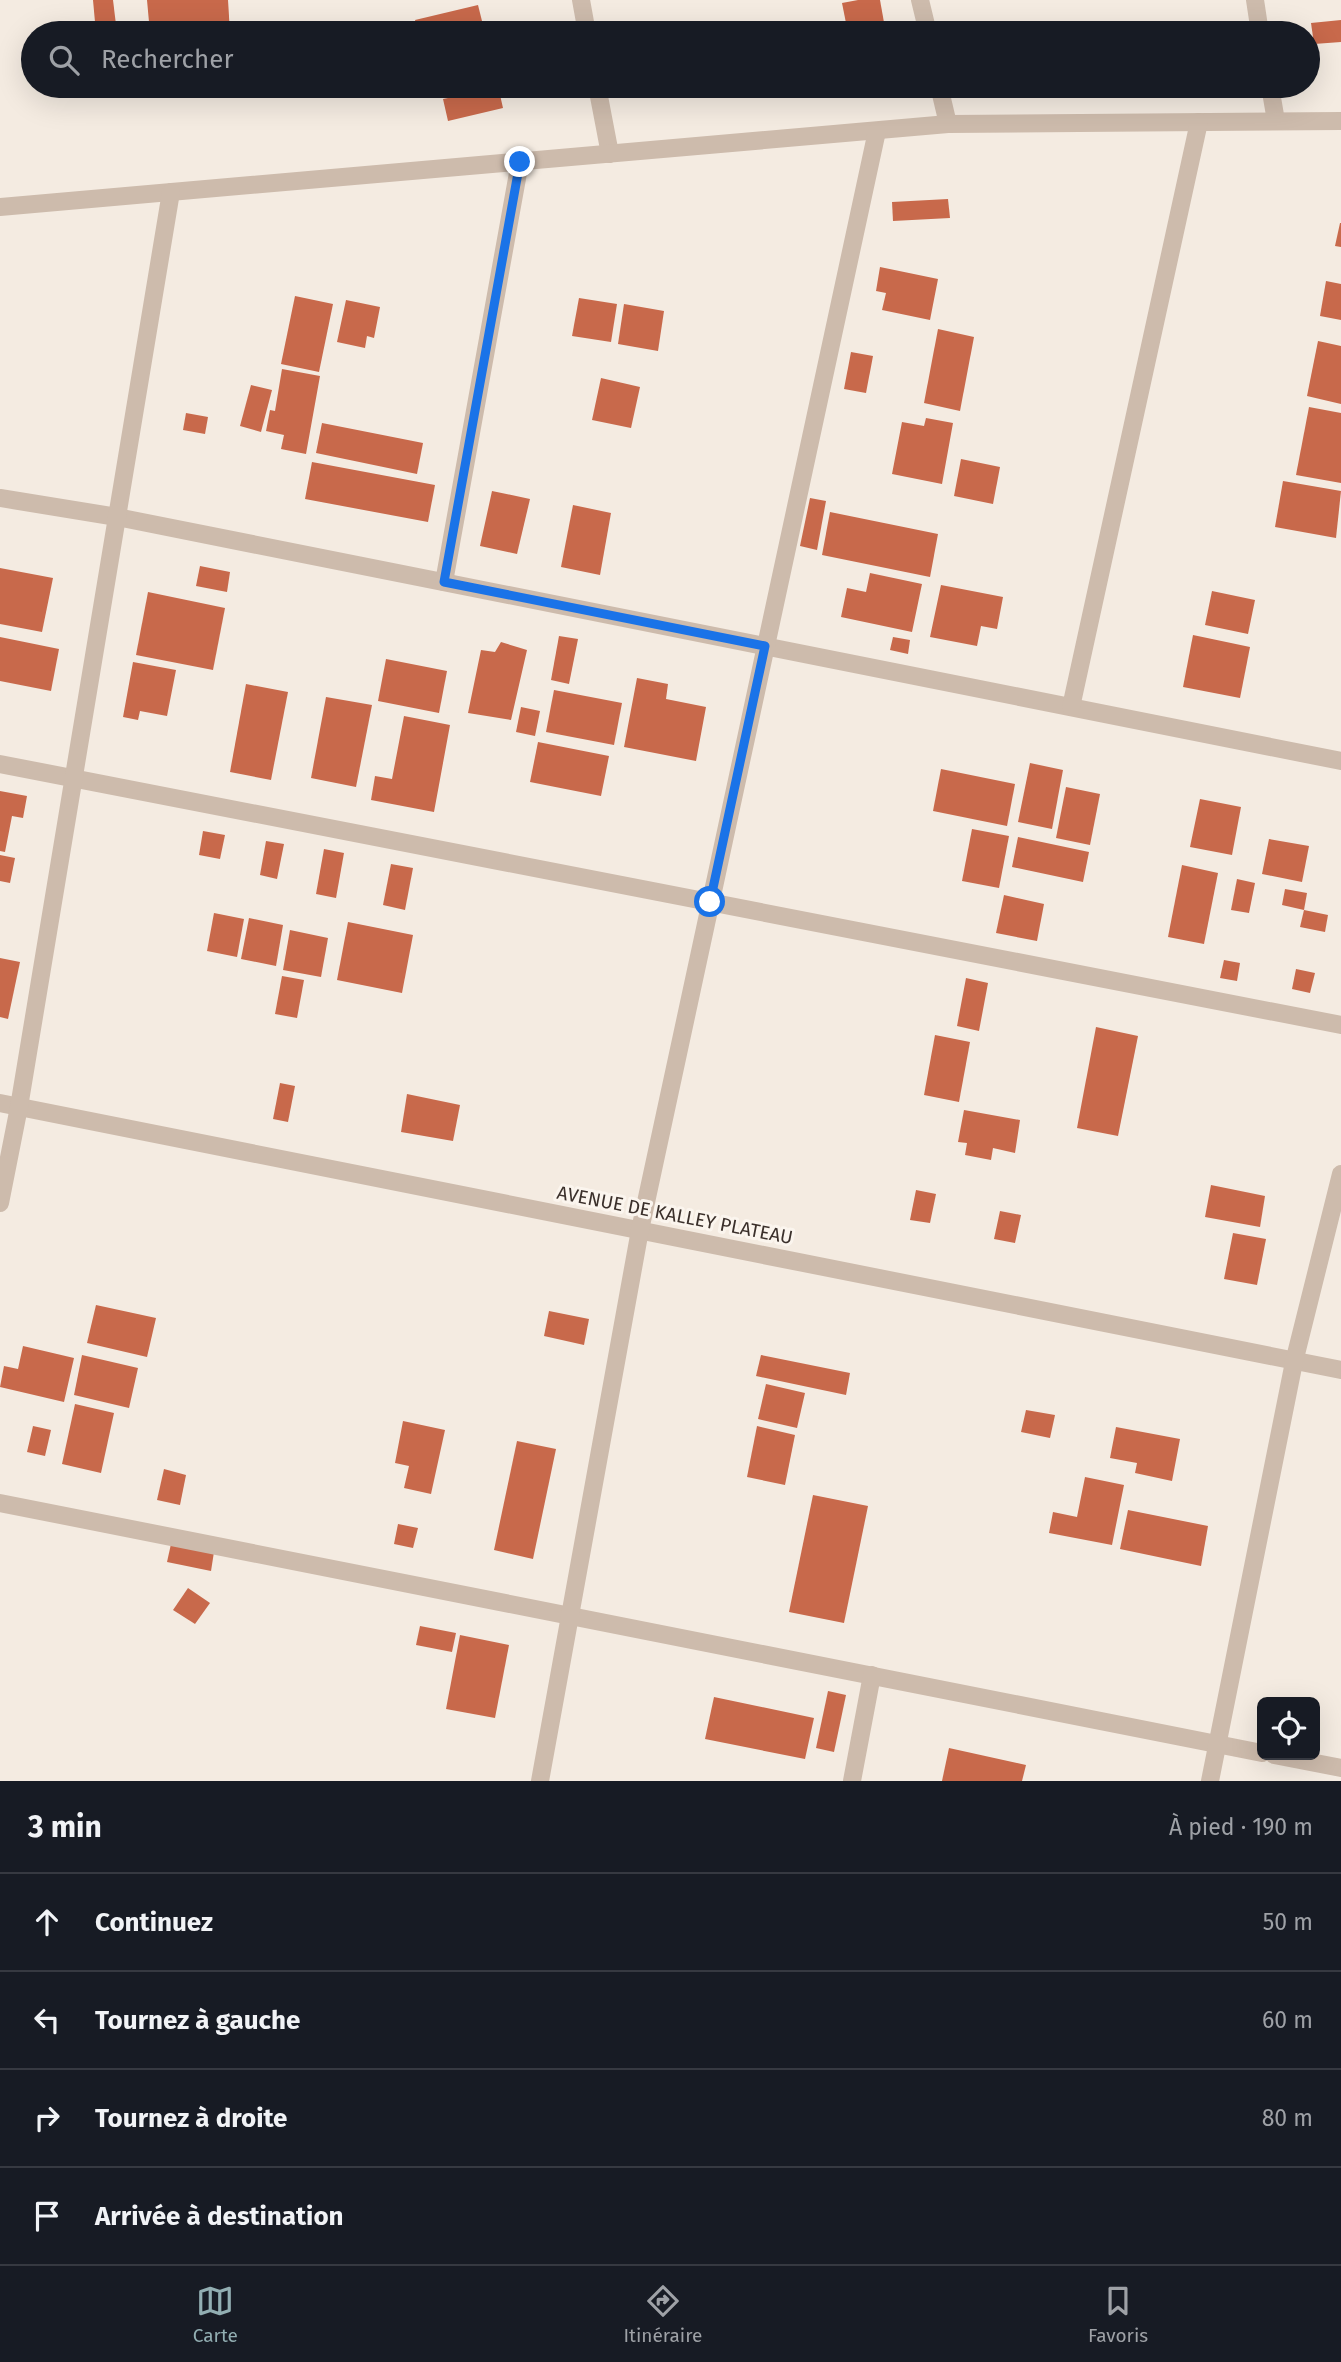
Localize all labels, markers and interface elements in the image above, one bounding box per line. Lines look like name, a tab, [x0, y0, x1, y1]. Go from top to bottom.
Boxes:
search box	[21, 21, 1320, 98]
icon: search	[45, 41, 83, 79]
text: Rechercher	[101, 44, 233, 75]
route end	[504, 146, 535, 177]
route start	[694, 886, 725, 917]
street label: AVENUE DE KALLEY PLATEAU	[555, 1181, 795, 1249]
map controls	[1257, 1697, 1320, 1760]
button: locate	[1257, 1697, 1320, 1760]
text: 3 min	[28, 1809, 102, 1845]
text: À pied · 190 m	[1169, 1813, 1313, 1841]
icon: ahead	[28, 1903, 66, 1941]
text: Continuez	[95, 1907, 213, 1938]
text: 50 m	[1263, 1908, 1313, 1936]
icon: left	[28, 2001, 66, 2039]
text: Tournez à gauche	[95, 2005, 300, 2036]
text: 60 m	[1262, 2006, 1313, 2034]
icon: right	[28, 2099, 66, 2137]
text: Tournez à droite	[95, 2103, 287, 2134]
text: 80 m	[1262, 2104, 1313, 2132]
icon: arrive	[28, 2197, 66, 2235]
text: Arrivée à destination	[95, 2201, 344, 2232]
tab: Carte	[193, 2282, 238, 2347]
tab: Itinéraire	[624, 2282, 702, 2347]
tab: Favoris	[1088, 2282, 1148, 2347]

